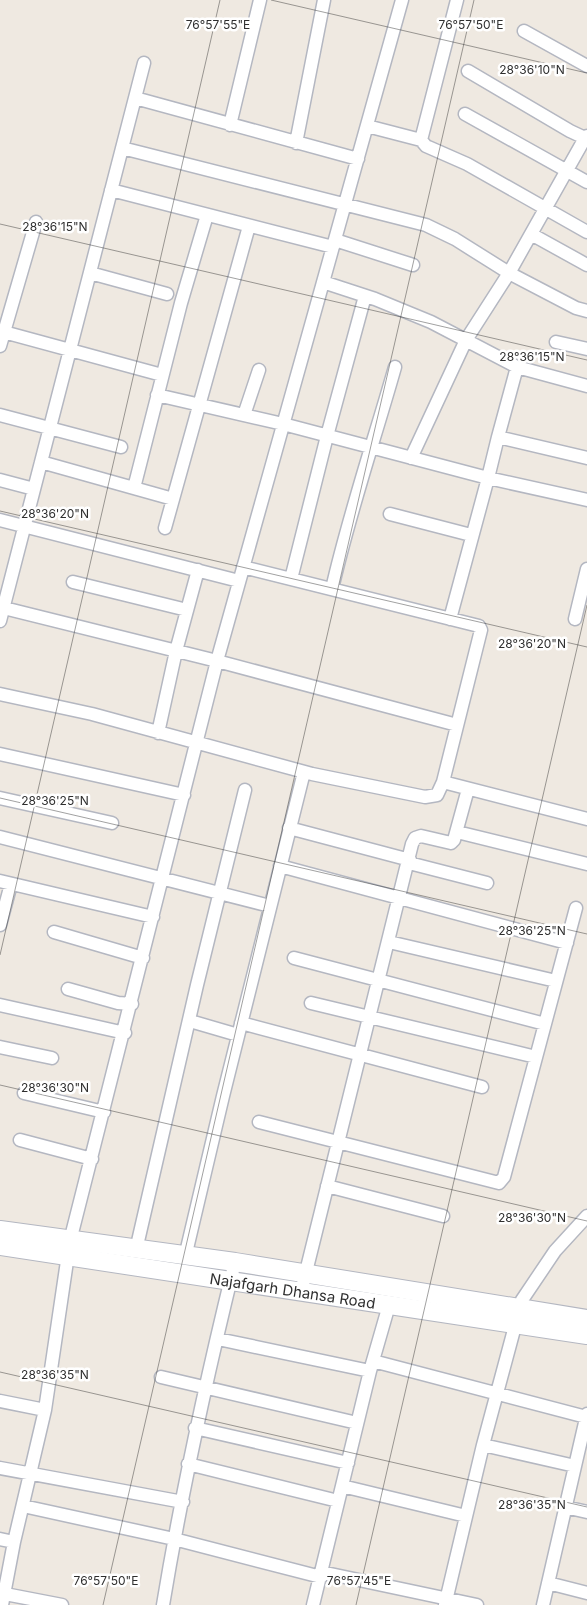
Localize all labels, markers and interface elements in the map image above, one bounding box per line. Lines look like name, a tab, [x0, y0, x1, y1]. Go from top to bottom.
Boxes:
text: 76°57'55"E	[186, 17, 250, 32]
text: 76°57'50"E	[439, 17, 503, 32]
text: 28°36'10"N	[499, 62, 565, 77]
text: 28°36'15"N	[22, 219, 88, 234]
text: 28°36'15"N	[499, 349, 565, 364]
text: 28°36'20"N	[21, 506, 89, 521]
text: 28°36'20"N	[498, 636, 566, 651]
text: 28°36'25"N	[21, 793, 89, 808]
text: 28°36'25"N	[498, 923, 566, 938]
text: 28°36'30"N	[21, 1080, 89, 1095]
text: 28°36'30"N	[498, 1210, 566, 1225]
street label: Najafgarh Dhansa Road	[208, 1268, 377, 1312]
text: 28°36'35"N	[21, 1367, 89, 1382]
text: 28°36'35"N	[498, 1497, 566, 1512]
text: 76°57'50"E	[74, 1573, 138, 1588]
text: 76°57'45"E	[327, 1573, 391, 1588]

